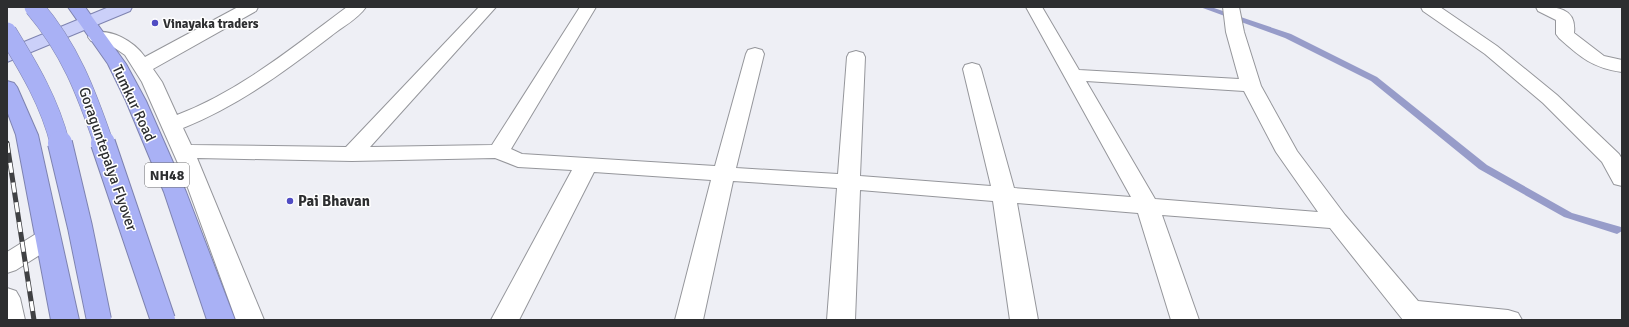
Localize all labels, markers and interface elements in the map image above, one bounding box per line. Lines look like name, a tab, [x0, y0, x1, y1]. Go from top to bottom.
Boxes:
place label: Vinayaka traders	[163, 16, 259, 32]
marker: Vinayaka traders	[150, 18, 160, 28]
street label: Tumkur Road	[108, 62, 160, 144]
street label: Goraguntepalya Flyover	[75, 85, 141, 234]
road number: NH48	[145, 163, 189, 187]
place label: Pai Bhavan	[298, 192, 370, 210]
marker: Pai Bhavan	[285, 196, 295, 206]

